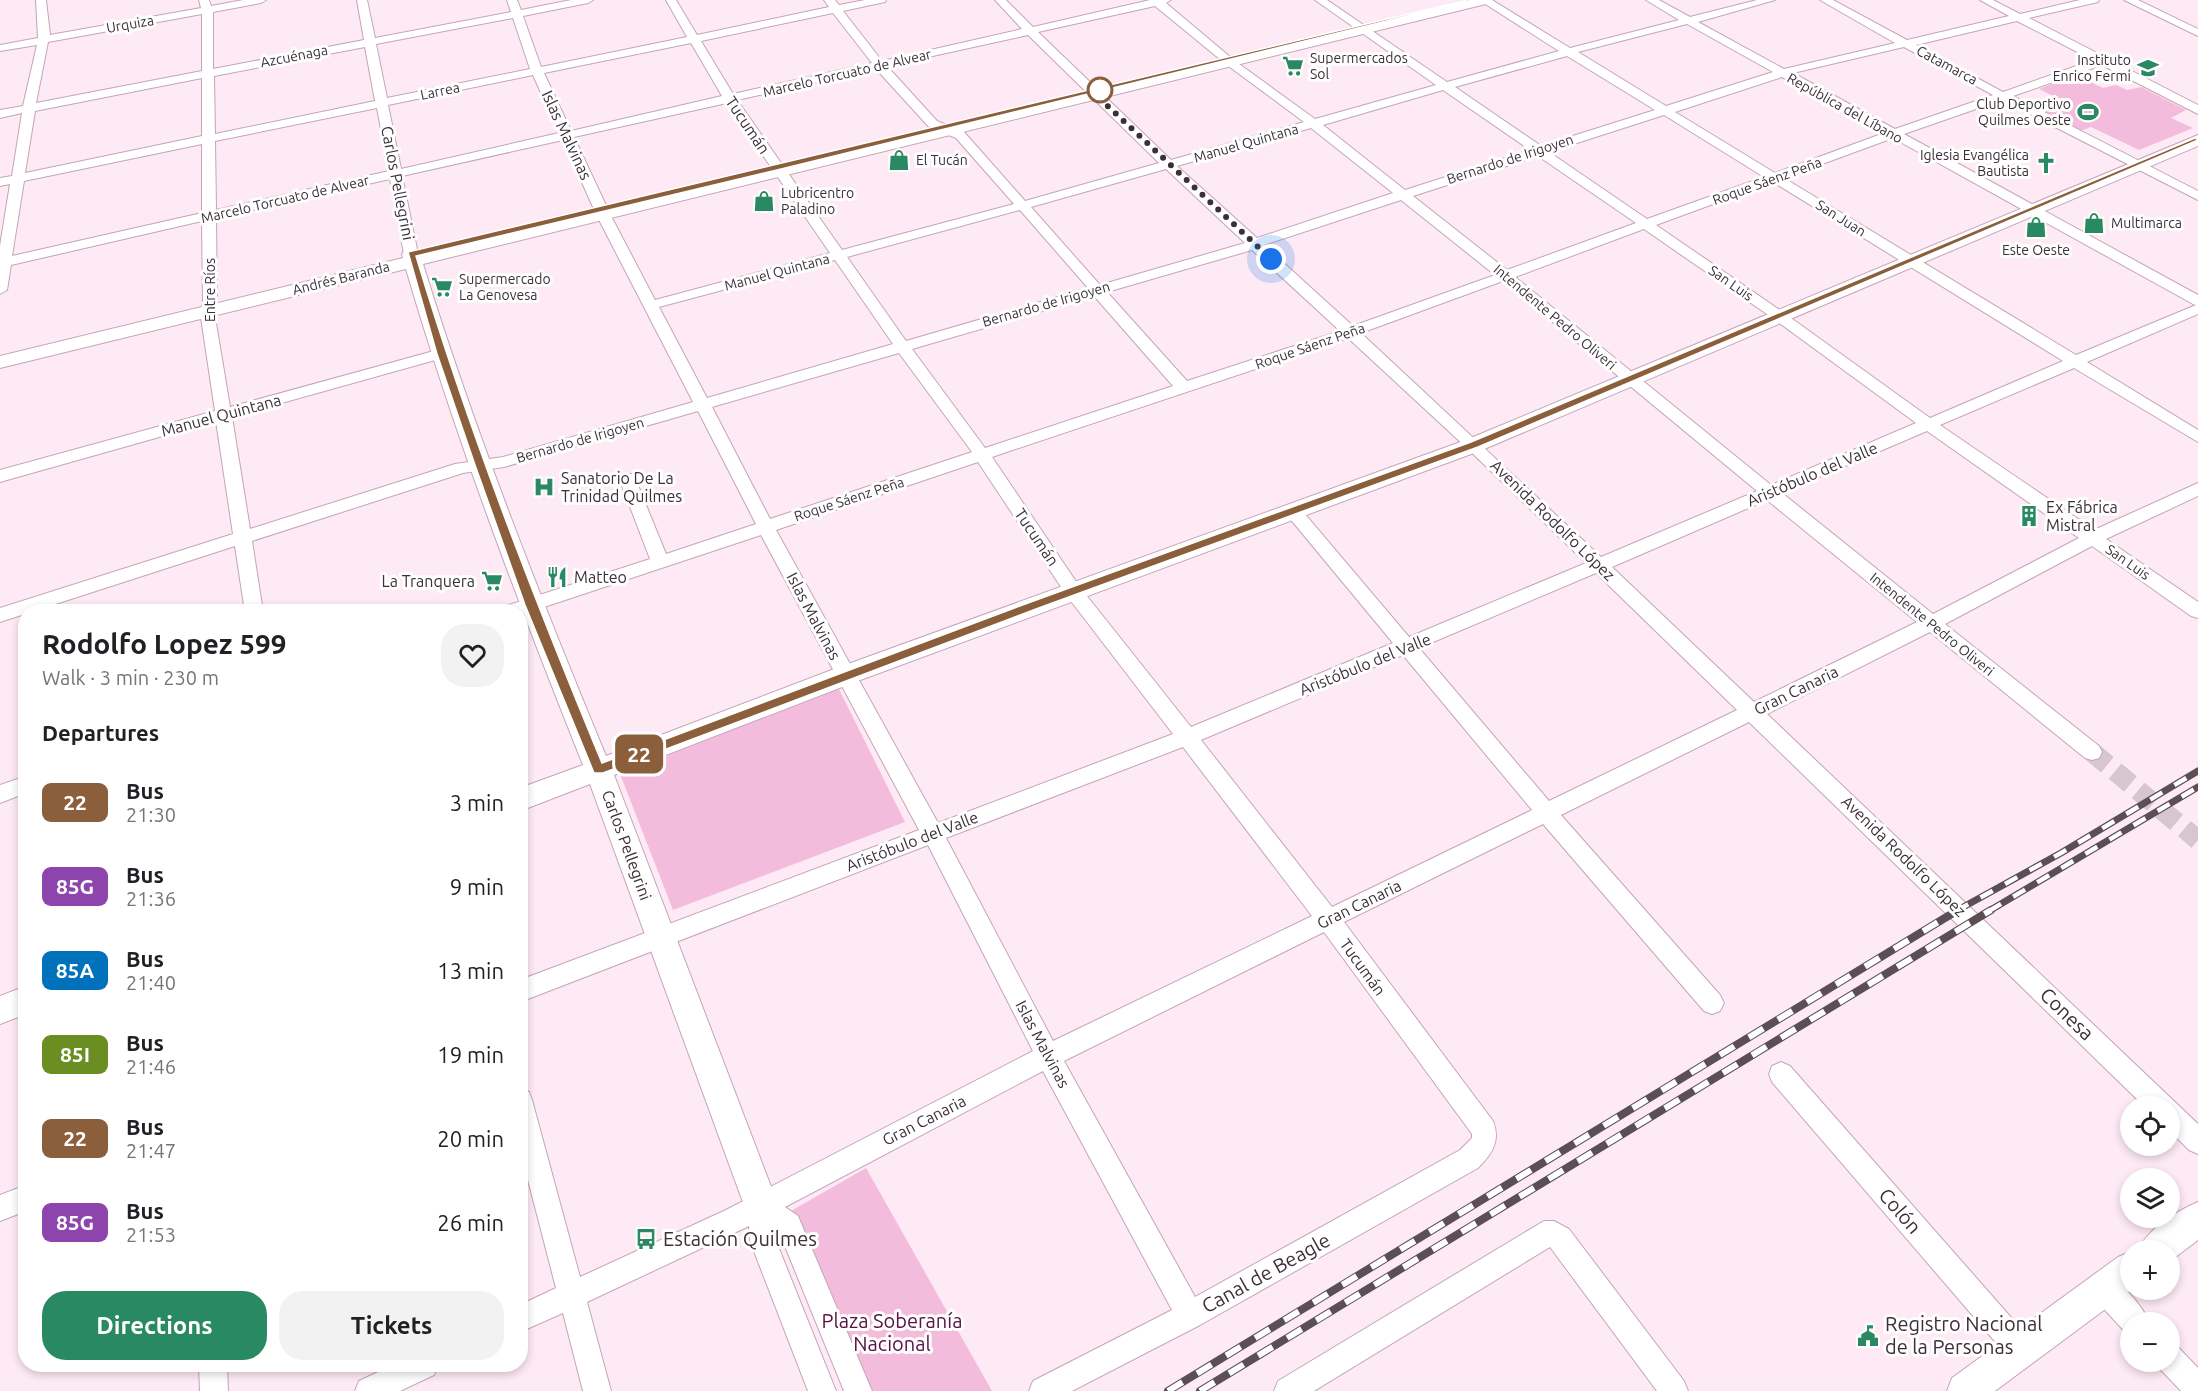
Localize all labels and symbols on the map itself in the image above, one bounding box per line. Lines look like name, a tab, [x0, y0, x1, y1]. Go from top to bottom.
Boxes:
street label: Urquiza	[105, 12, 155, 36]
street label: Azcuénaga	[259, 42, 329, 70]
street label: Catamarca	[1914, 42, 1980, 88]
street label: Marcelo Torcuato de Alvear	[761, 46, 933, 100]
place label: Supermercados Sol	[1310, 50, 1408, 82]
place label: Instituto Enrico Fermi	[2053, 52, 2131, 84]
supermarket icon: Supermercados Sol	[1281, 54, 1305, 78]
school or university icon: Instituto Enrico Fermi	[2136, 56, 2160, 80]
street label: República del Líbano	[1784, 70, 1906, 146]
unlabelled marker	[1087, 77, 1113, 103]
street label: Larrea	[419, 79, 461, 103]
street label: Islas Malvinas	[538, 88, 596, 183]
street label: Tucumán	[722, 93, 774, 157]
place label: Club Deportivo Quilmes Oeste	[1976, 96, 2071, 128]
sports icon: Club Deportivo Quilmes Oeste	[2076, 100, 2100, 124]
street label: Manuel Quintana	[1192, 120, 1300, 166]
street label: Carlos Pellegrini	[378, 124, 418, 242]
street label: Bernardo de Irigoyen	[1445, 131, 1575, 187]
place label: Iglesia Evangélica Bautista	[1920, 147, 2029, 179]
shop icon: El Tucán	[887, 148, 911, 172]
church icon: Iglesia Evangélica Bautista	[2034, 151, 2058, 175]
place label: El Tucán	[916, 152, 968, 168]
street label: Roque Sáenz Peña	[1710, 154, 1824, 208]
street label: Marcelo Torcuato de Alvear	[199, 172, 371, 226]
place label: Lubricentro Paladino	[781, 185, 854, 217]
shop icon: Lubricentro Paladino	[752, 189, 776, 213]
street label: San Juan	[1813, 196, 1869, 240]
shop icon: Multimarca	[2082, 211, 2106, 235]
shop icon: Este Oeste	[2024, 215, 2048, 239]
place label: Multimarca	[2111, 215, 2182, 231]
place label: Este Oeste	[2002, 242, 2070, 258]
your location	[1256, 244, 1286, 274]
street label: Manuel Quintana	[723, 250, 831, 294]
street label: Entre Ríos	[202, 258, 218, 322]
street label: Andrés Baranda	[291, 258, 391, 298]
street label: Intendente Pedro Oliveri	[1491, 261, 1619, 373]
street label: San Luis	[1706, 262, 1756, 304]
place label: Supermercado La Genovesa	[459, 271, 551, 303]
supermarket icon: Supermercado La Genovesa	[430, 275, 454, 299]
street label: Bernardo de Irigoyen	[980, 278, 1112, 330]
street label: Roque Sáenz Peña	[1253, 320, 1367, 372]
street label: Manuel Quintana	[159, 390, 283, 440]
street label: Bernardo de Irigoyen	[514, 414, 646, 466]
street label: Aristóbulo del Valle	[1744, 438, 1880, 510]
street label: Avenida Rodolfo López	[1487, 456, 1619, 584]
place label: Sanatorio De La Trinidad Quilmes	[561, 469, 682, 505]
street label: Roque Sáenz Peña	[792, 474, 906, 524]
hospital icon: Sanatorio De La Trinidad Quilmes	[532, 475, 556, 499]
place label: Ex Fábrica Mistral	[2046, 498, 2118, 534]
building icon: Ex Fábrica Mistral	[2017, 504, 2041, 528]
street label: Tucumán	[1011, 505, 1063, 569]
street label: San Luis	[2103, 541, 2153, 583]
restaurant icon: Matteo	[545, 565, 569, 589]
place label: Matteo	[574, 568, 627, 586]
supermarket icon: La Tranquera	[480, 569, 504, 593]
street label: Islas Malvinas	[783, 569, 845, 663]
street label: Intendente Pedro Oliveri	[1867, 569, 1997, 679]
place label: La Tranquera	[382, 572, 475, 590]
street label: Aristóbulo del Valle	[1297, 629, 1433, 699]
street label: Gran Canaria	[1751, 662, 1841, 718]
line badge: 22	[612, 734, 666, 774]
street label: Carlos Pellegrini	[599, 788, 655, 902]
street label: Avenida Rodolfo López	[1838, 792, 1970, 920]
street label: Aristóbulo del Valle	[843, 808, 981, 874]
street label: Gran Canaria	[1314, 876, 1404, 932]
street label: Tucumán	[1337, 935, 1389, 999]
street label: Conesa	[2036, 983, 2099, 1045]
street label: Islas Malvinas	[1012, 997, 1074, 1091]
street label: Gran Canaria	[879, 1091, 969, 1149]
street label: Colón	[1875, 1183, 1926, 1238]
bus stop icon: Estación Quilmes	[634, 1227, 658, 1251]
place label: Estación Quilmes	[663, 1227, 817, 1250]
street label: Canal de Beagle	[1198, 1228, 1334, 1317]
park label: Plaza Soberanía Nacional	[822, 1309, 962, 1355]
place label: Registro Nacional de la Personas	[1885, 1312, 2043, 1358]
public building icon: Registro Nacional de la Personas	[1856, 1324, 1880, 1348]

